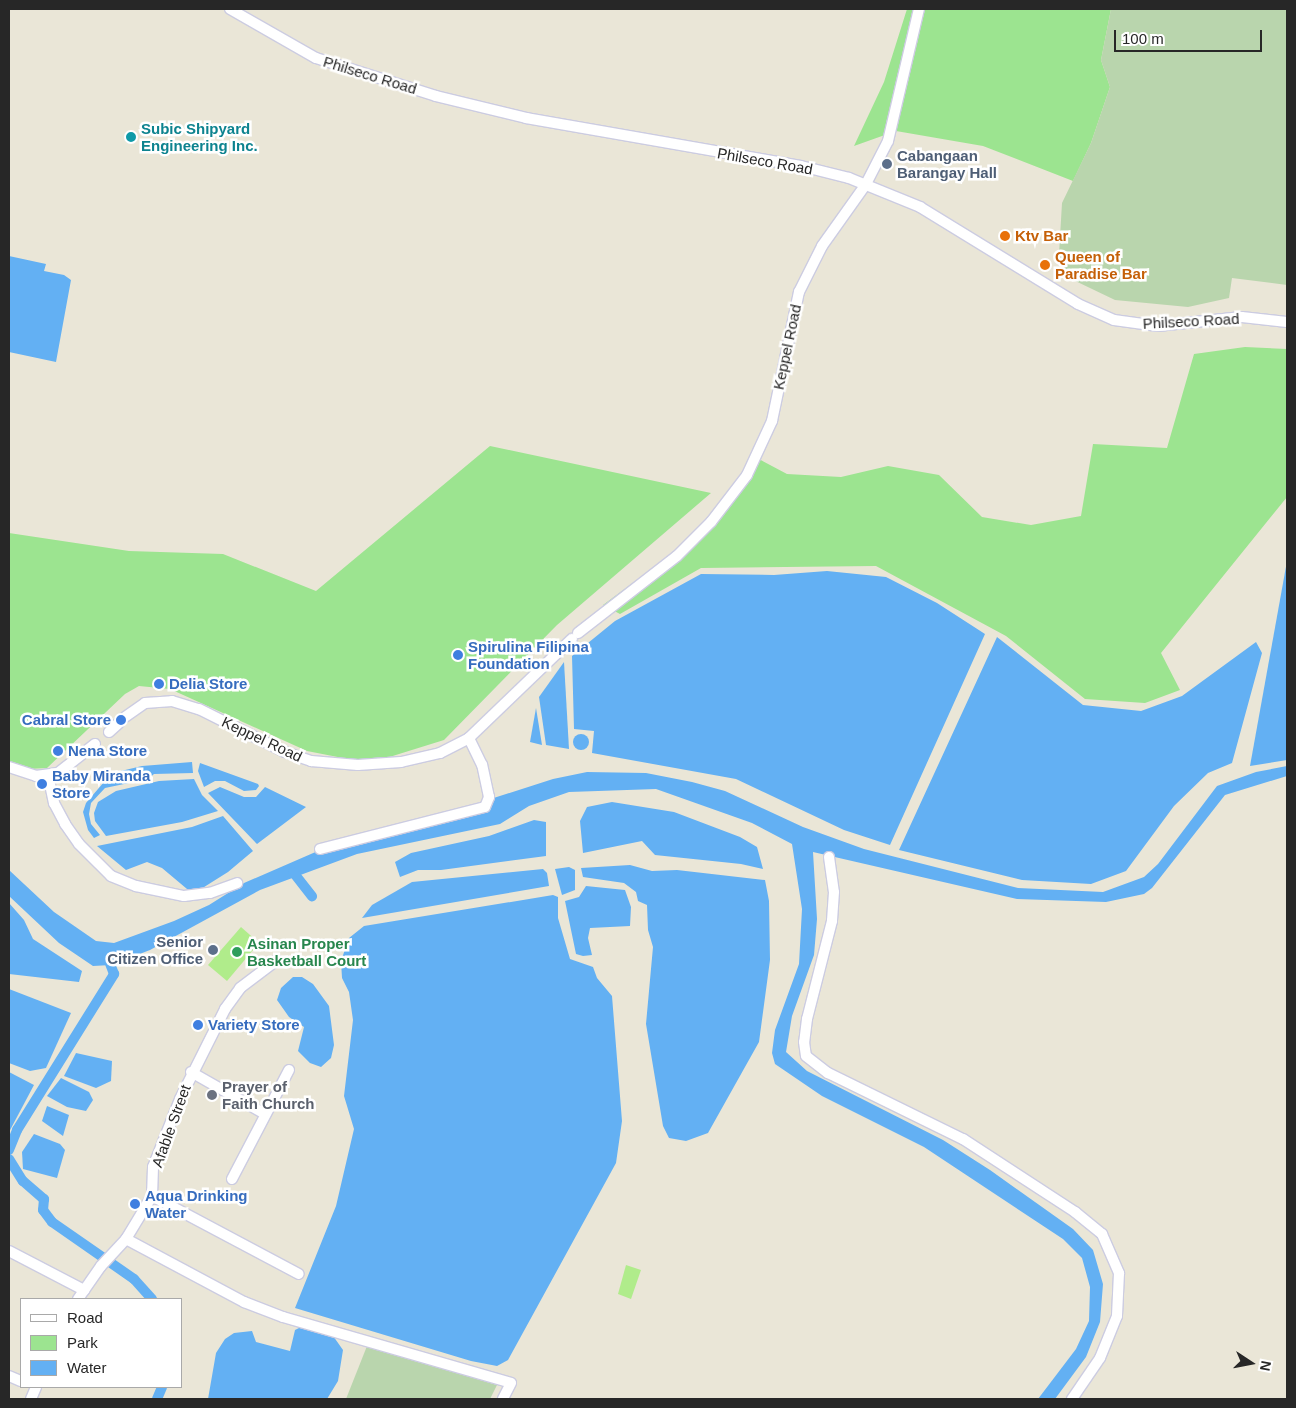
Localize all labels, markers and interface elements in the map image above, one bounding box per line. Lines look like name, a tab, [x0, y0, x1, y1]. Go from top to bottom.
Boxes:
scale bar	[1116, 20, 1264, 52]
text: 100 m	[1122, 30, 1164, 47]
street label: Philseco Road	[321, 52, 419, 98]
place label: Subic Shipyard Engineering Inc.	[141, 119, 258, 154]
marker: Subic Shipyard Engineering Inc.	[125, 131, 137, 143]
street label: Philseco Road	[716, 144, 814, 178]
place label: Cabangaan Barangay Hall	[897, 146, 997, 181]
marker: Cabangaan Barangay Hall	[881, 158, 893, 170]
place label: Ktv Bar	[1015, 227, 1068, 245]
marker: Ktv Bar	[999, 230, 1011, 242]
place label: Queen of Paradise Bar	[1055, 247, 1147, 282]
marker: Queen of Paradise Bar	[1039, 259, 1051, 271]
street label: Keppel Road	[769, 303, 805, 391]
street label: Philseco Road	[1142, 309, 1240, 333]
place label: Spirulina Filipina Foundation	[468, 637, 589, 672]
marker: Spirulina Filipina Foundation	[452, 649, 464, 661]
place label: Delia Store	[169, 675, 247, 693]
marker: Delia Store	[153, 678, 165, 690]
place label: Cabral Store	[22, 711, 111, 729]
street label: Keppel Road	[219, 713, 305, 765]
marker: Cabral Store	[115, 714, 127, 726]
place label: Nena Store	[68, 742, 147, 760]
marker: Nena Store	[52, 745, 64, 757]
place label: Baby Miranda Store	[52, 766, 150, 801]
marker: Baby Miranda Store	[36, 778, 48, 790]
place label: Senior Citizen Office	[107, 932, 203, 967]
place label: Asinan Proper Basketball Court	[247, 934, 366, 969]
marker: Senior Citizen Office	[207, 944, 219, 956]
marker: Asinan Proper Basketball Court	[231, 946, 243, 958]
place label: Variety Store	[208, 1016, 300, 1034]
marker: Variety Store	[192, 1019, 204, 1031]
place label: Prayer of Faith Church	[222, 1077, 314, 1112]
street label: Afable Street	[148, 1082, 194, 1170]
marker: Prayer of Faith Church	[206, 1089, 218, 1101]
place label: Aqua Drinking Water	[145, 1186, 248, 1221]
marker: Aqua Drinking Water	[129, 1198, 141, 1210]
legend	[20, 1298, 182, 1388]
text: Road	[67, 1309, 103, 1326]
text: Park	[67, 1334, 98, 1351]
north arrow	[1226, 1338, 1276, 1388]
text: Water	[67, 1359, 106, 1376]
text: N	[1257, 1359, 1275, 1372]

